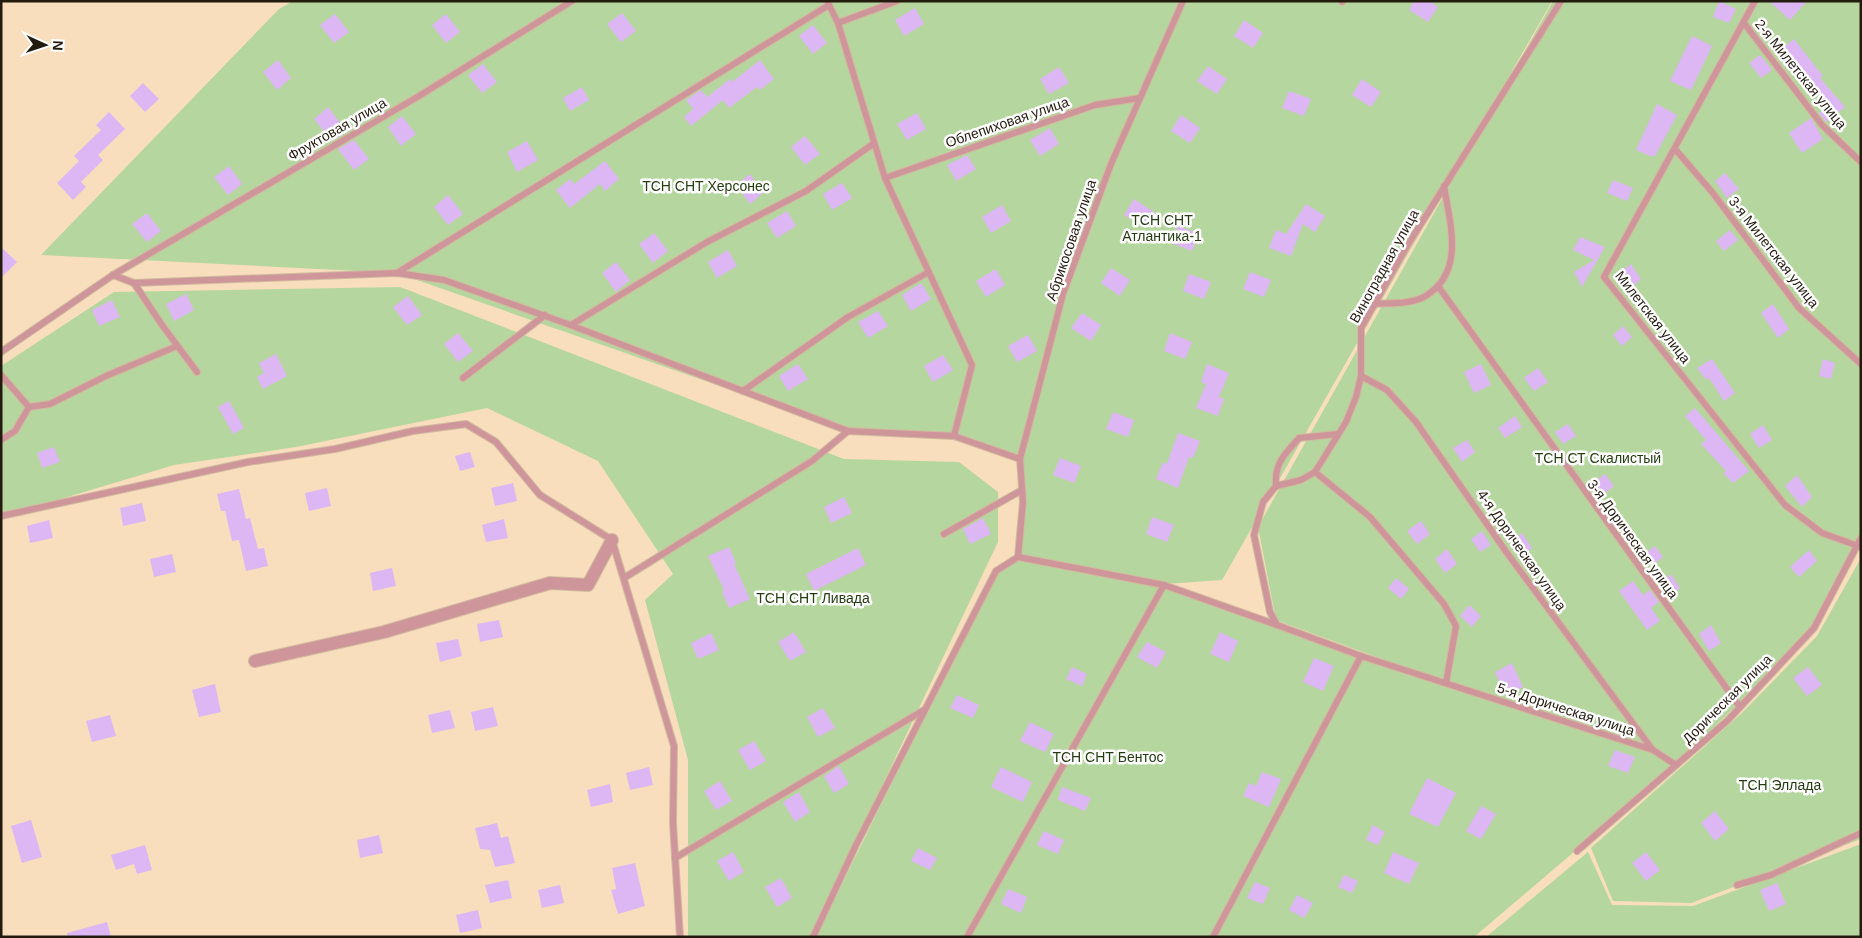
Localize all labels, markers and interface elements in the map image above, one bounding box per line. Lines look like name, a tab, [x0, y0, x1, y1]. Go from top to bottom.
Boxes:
street label: 2-я Милетская улица	[1752, 16, 1850, 132]
north arrow	[20, 20, 70, 70]
text: N	[50, 40, 66, 51]
street label: Облепиховая улица	[943, 93, 1071, 151]
street label: Фруктовая улица	[285, 94, 389, 164]
street label: Абрикосовая улица	[1043, 177, 1099, 303]
park label: ТСН СНТ Херсонес	[642, 178, 770, 194]
street label: 3-я Милетская улица	[1726, 193, 1822, 311]
street label: Виноградная улица	[1346, 206, 1422, 325]
park label: ТСН СНТ Атлантика-1	[1122, 212, 1202, 244]
street label: Милетская улица	[1612, 268, 1694, 366]
park label: ТСН СТ Скалистый	[1535, 450, 1661, 466]
street label: 3-я Дорическая улица	[1584, 476, 1682, 602]
street label: 4-я Дорическая улица	[1474, 487, 1570, 613]
park label: ТСН СНТ Ливада	[756, 590, 870, 606]
street label: Дорическая улица	[1679, 651, 1775, 747]
street label: 5-я Дорическая улица	[1495, 679, 1637, 739]
park label: ТСН СНТ Бентос	[1052, 749, 1164, 765]
park label: ТСН Эллада	[1739, 777, 1821, 793]

